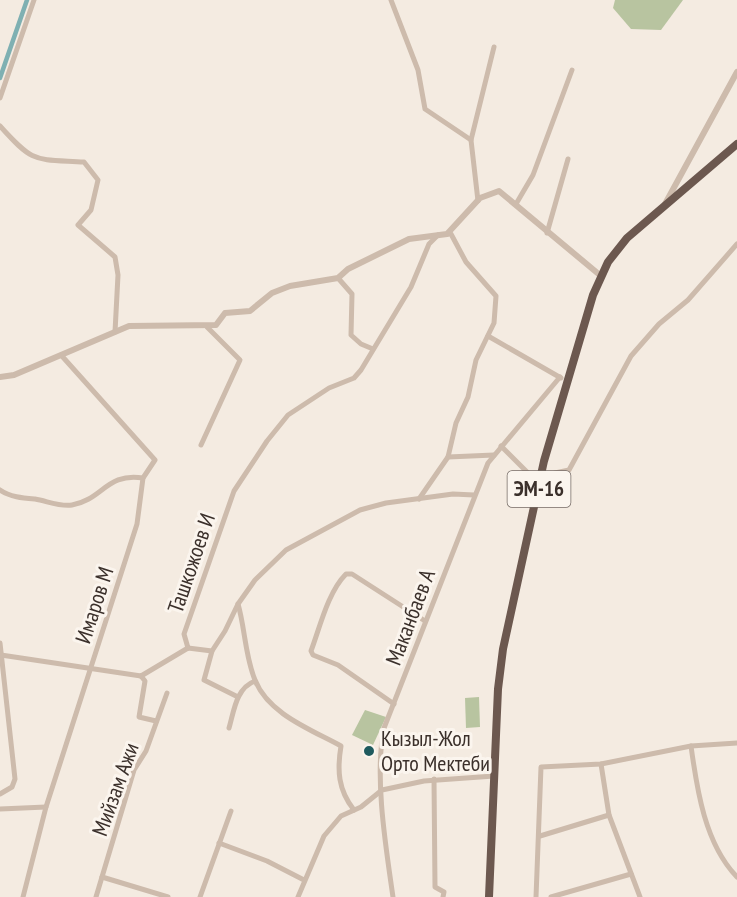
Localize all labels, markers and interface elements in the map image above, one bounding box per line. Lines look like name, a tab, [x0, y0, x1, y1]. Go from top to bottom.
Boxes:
road number: ЭМ-16	[508, 471, 570, 507]
street label: Ташкожоев И	[161, 510, 221, 616]
street label: Имаров М	[68, 563, 120, 647]
street label: Маканбаев А	[379, 565, 441, 669]
place label: Кызыл-Жол Орто Мектеби	[381, 724, 490, 777]
street label: Мийзам Ажи	[85, 739, 145, 839]
marker: Кызыл-Жол Орто Мектеби	[362, 744, 376, 758]

